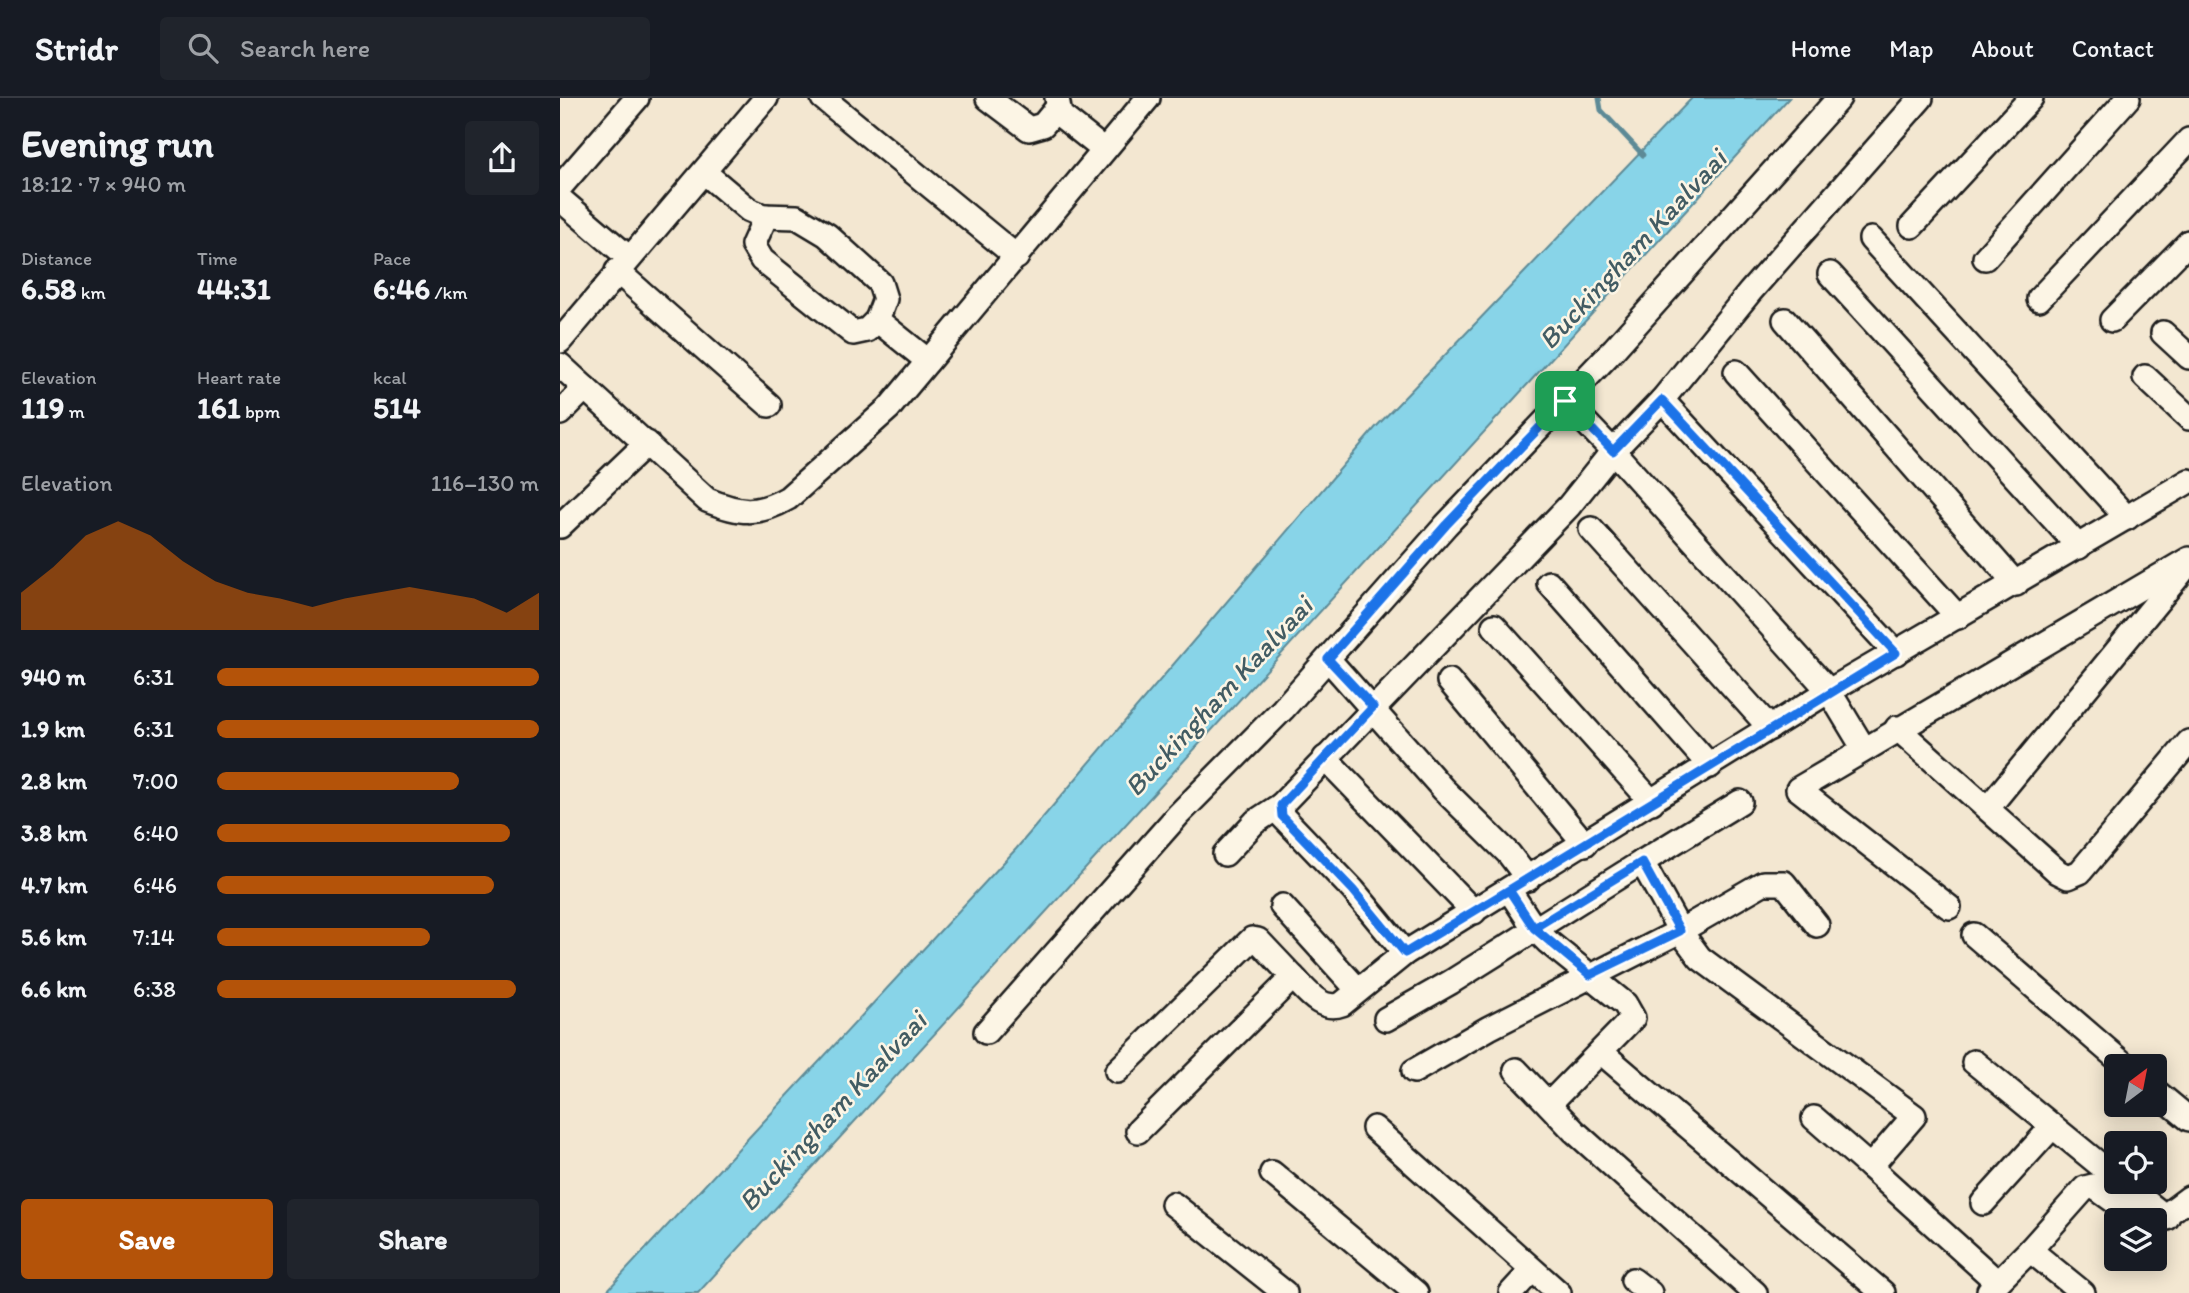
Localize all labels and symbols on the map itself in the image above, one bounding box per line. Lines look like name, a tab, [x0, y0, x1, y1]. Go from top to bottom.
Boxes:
water label: Buckingham Kaalvaai	[1531, 140, 1735, 356]
pin	[1535, 371, 1595, 431]
water label: Buckingham Kaalvaai	[1117, 587, 1321, 803]
water label: Buckingham Kaalvaai	[731, 1002, 935, 1218]
north arrow	[2104, 1054, 2166, 1116]

